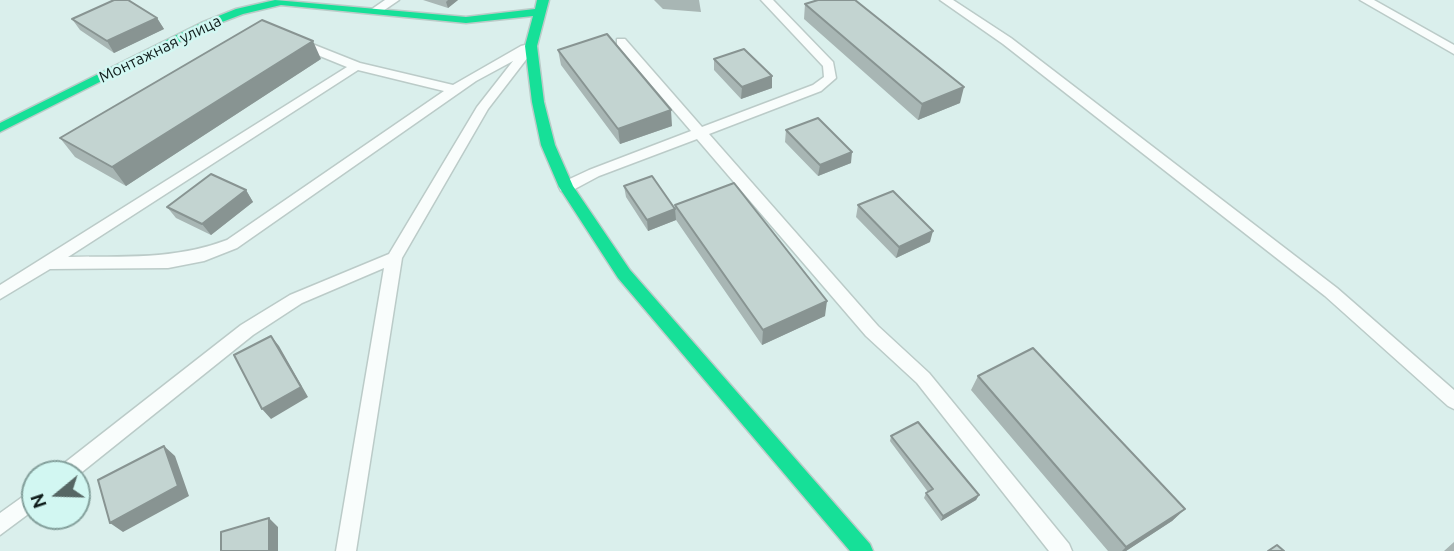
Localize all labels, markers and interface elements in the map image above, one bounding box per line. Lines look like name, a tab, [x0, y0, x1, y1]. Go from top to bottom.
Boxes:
street label: Монтажная улица	[96, 11, 224, 87]
north arrow	[21, 460, 91, 530]
text: N	[25, 491, 51, 511]

